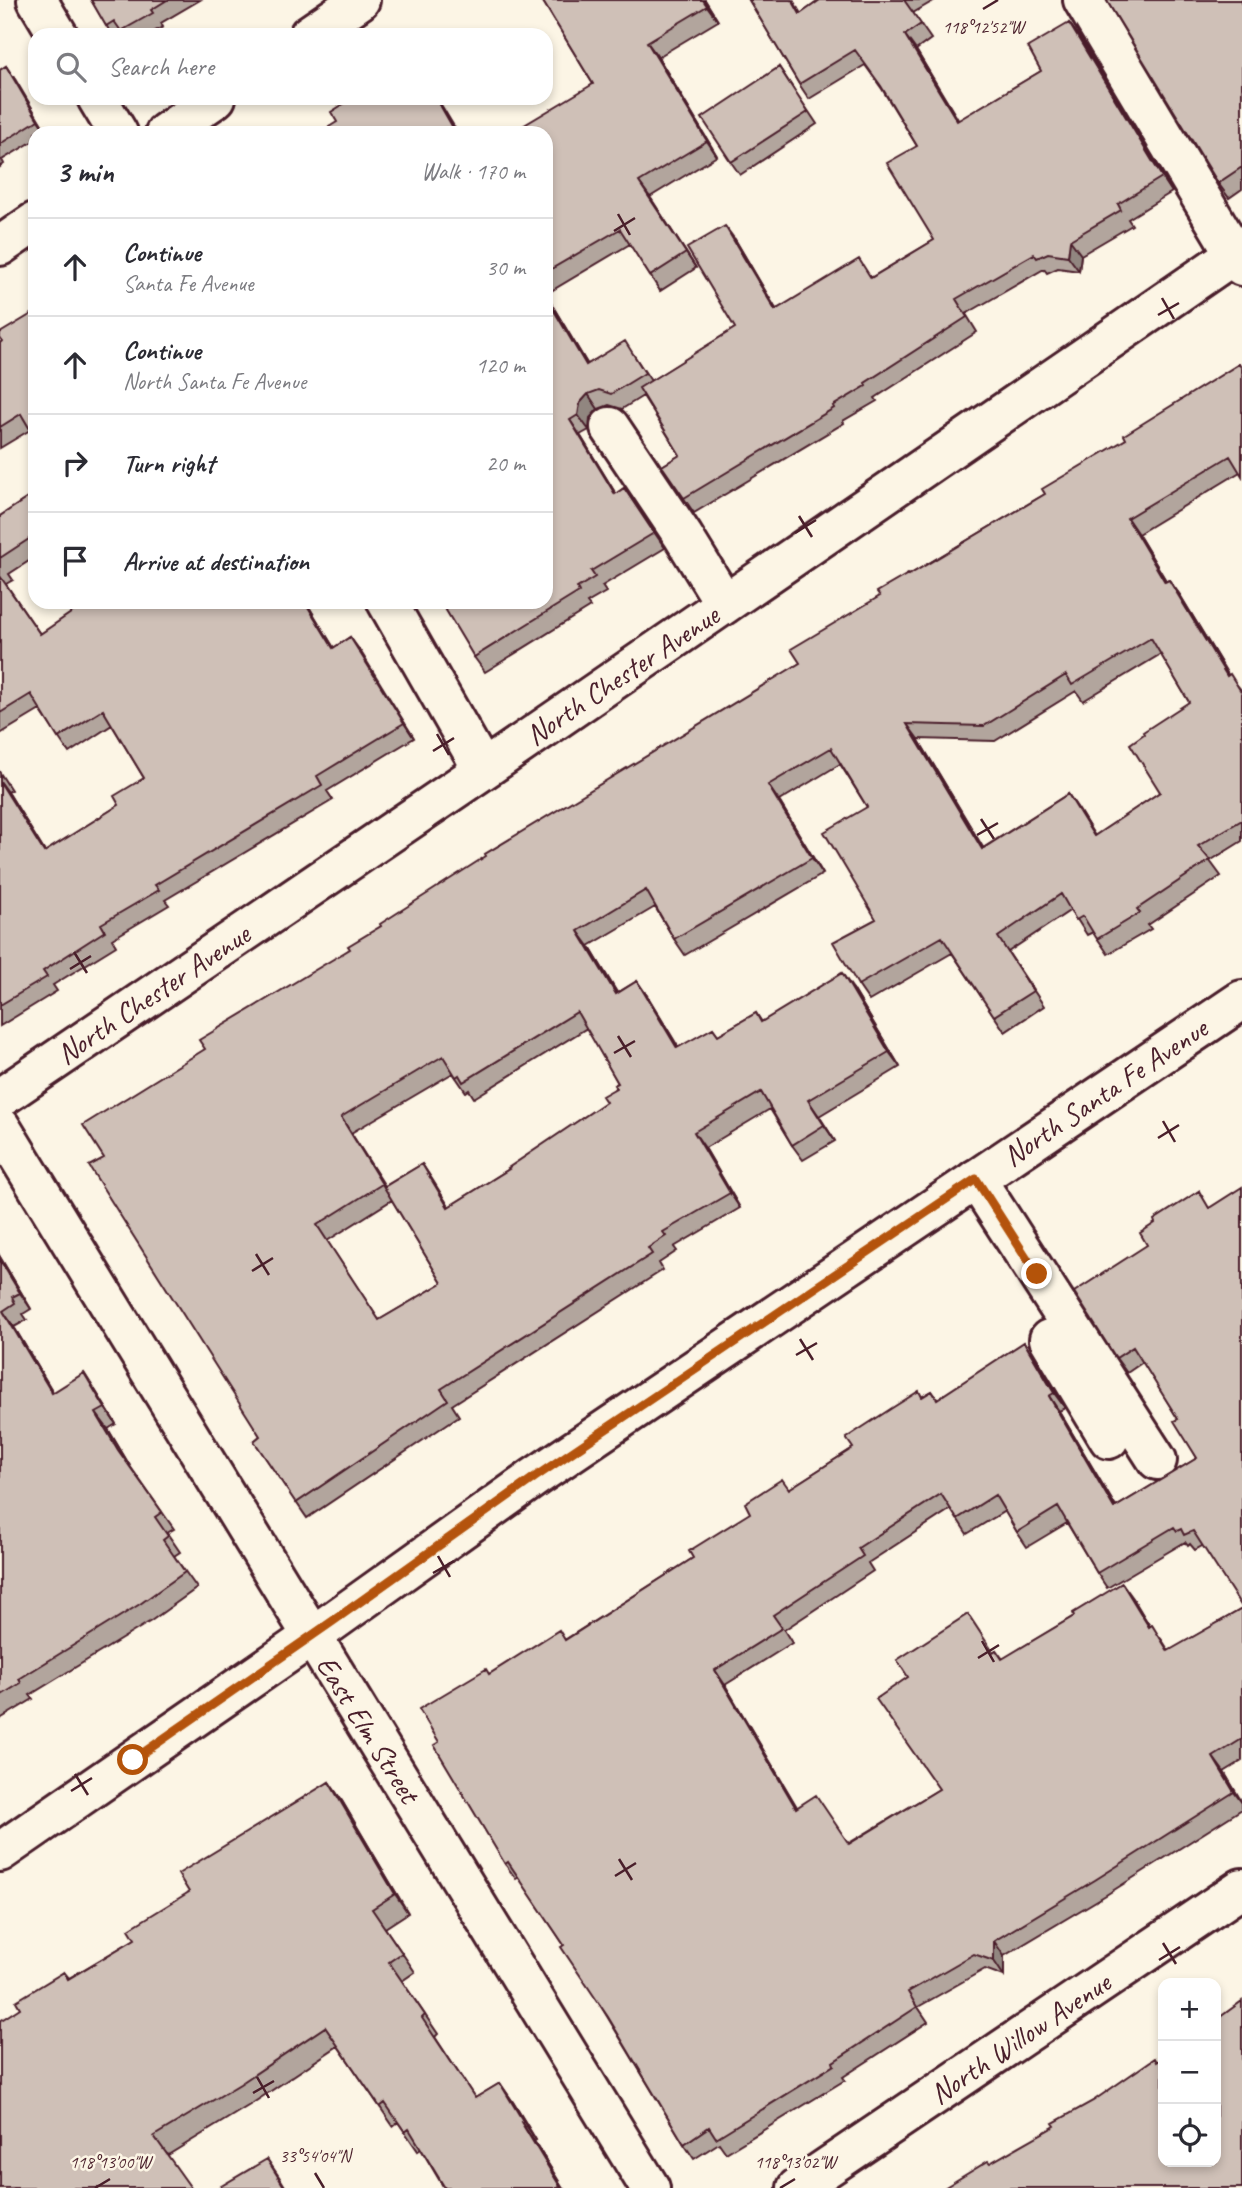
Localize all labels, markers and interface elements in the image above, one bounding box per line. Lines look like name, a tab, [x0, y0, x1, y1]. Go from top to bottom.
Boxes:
text: 118°12'52"W	[942, 16, 1027, 38]
search box	[28, 28, 553, 105]
icon: search	[52, 48, 90, 86]
text: Search here	[108, 50, 214, 83]
text: 3 min	[56, 153, 113, 191]
text: Walk · 170 m	[421, 157, 525, 186]
text: Continue	[123, 236, 201, 269]
icon: ahead	[56, 248, 94, 286]
text: 30 m	[486, 253, 525, 282]
text: Santa Fe Avenue	[123, 269, 253, 298]
text: Continue	[123, 334, 201, 367]
icon: ahead	[56, 346, 94, 384]
text: 120 m	[476, 351, 525, 380]
text: North Santa Fe Avenue	[123, 367, 306, 396]
icon: right	[56, 444, 94, 482]
text: Turn right	[123, 447, 214, 480]
text: 20 m	[486, 449, 525, 478]
icon: arrive	[56, 542, 94, 580]
text: Arrive at destination	[123, 545, 309, 578]
street label: North Chester Avenue	[518, 595, 728, 754]
street label: North Chester Avenue	[49, 914, 259, 1073]
street label: North Santa Fe Avenue	[995, 1008, 1217, 1175]
route end	[1021, 1258, 1052, 1289]
street label: East Elm Street	[308, 1648, 430, 1812]
route start	[117, 1744, 148, 1775]
street label: North Willow Avenue	[922, 1962, 1119, 2112]
map controls	[1158, 1978, 1221, 2167]
button: +	[1158, 1978, 1221, 2041]
button: −	[1158, 2041, 1221, 2104]
button: locate	[1158, 2104, 1221, 2167]
text: 33°54'04"N	[280, 2145, 354, 2167]
text: 118°13'00"W	[69, 2151, 154, 2173]
text: 118°13'02"W	[754, 2151, 839, 2173]

